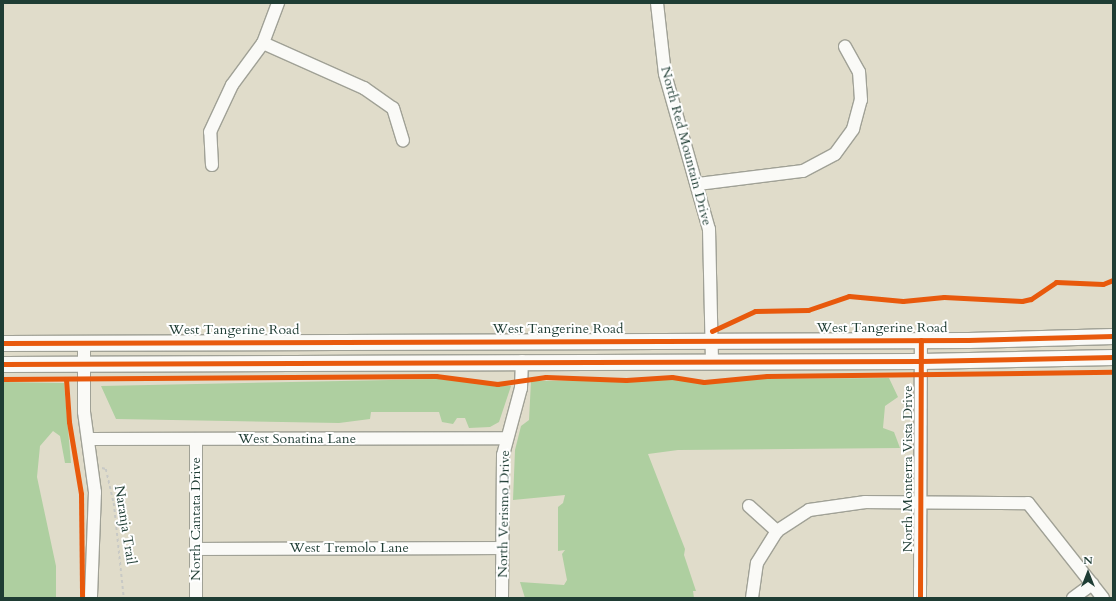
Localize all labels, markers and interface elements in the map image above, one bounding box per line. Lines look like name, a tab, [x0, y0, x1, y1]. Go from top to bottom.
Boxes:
street label: North Red Mountain Drive	[657, 65, 715, 227]
street label: West Tangerine Road	[816, 320, 948, 336]
street label: West Tangerine Road	[492, 321, 624, 337]
street label: West Tangerine Road	[168, 322, 300, 338]
street label: North Monterra Vista Drive	[900, 386, 916, 552]
street label: West Sonatina Lane	[238, 431, 356, 447]
street label: North Verismo Drive	[494, 450, 514, 578]
street label: North Cantata Drive	[188, 457, 204, 581]
street label: Naranja Trail	[110, 484, 140, 566]
street label: West Tremolo Lane	[289, 540, 409, 556]
north arrow	[1068, 553, 1108, 593]
text: N	[1083, 553, 1093, 568]

